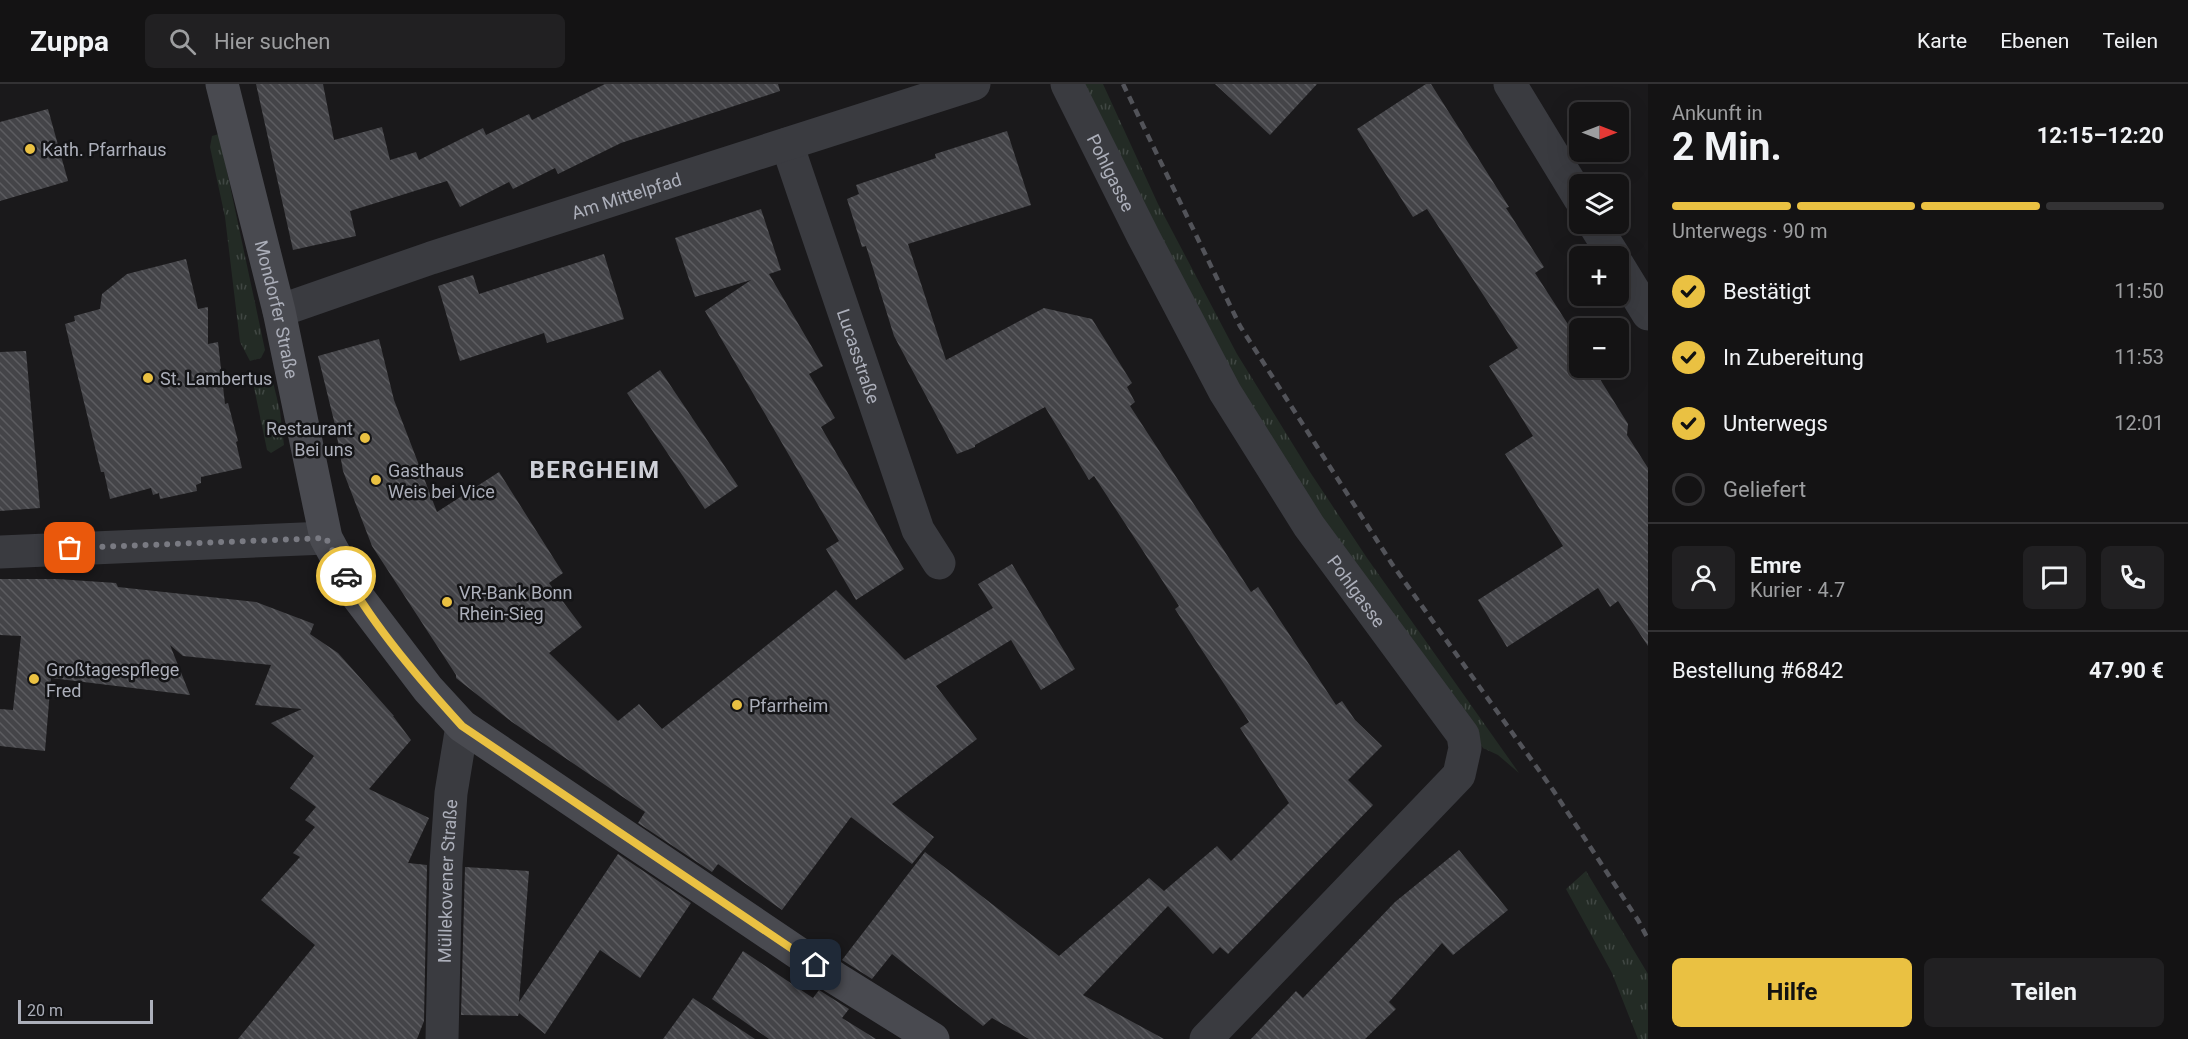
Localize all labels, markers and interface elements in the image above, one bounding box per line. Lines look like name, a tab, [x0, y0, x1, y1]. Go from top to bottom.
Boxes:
search box	[145, 14, 565, 68]
text: Zuppa	[30, 25, 109, 58]
icon: search	[166, 25, 199, 58]
text: Hier suchen	[214, 29, 330, 54]
text: Karte	[1917, 29, 1967, 53]
text: Ebenen	[2000, 29, 2069, 53]
text: Teilen	[2102, 29, 2158, 53]
text: Ankunft in	[1672, 101, 1763, 125]
north arrow	[1569, 102, 1629, 162]
map controls	[1569, 102, 1629, 378]
text: 12:15–12:20	[2037, 123, 2164, 148]
text: 2 Min.	[1672, 124, 1782, 170]
street label: Pohlgasse	[1083, 130, 1139, 215]
place label: Kath. Pfarrhaus	[42, 139, 167, 160]
marker: Kath. Pfarrhaus	[23, 142, 37, 156]
street label: Am Mittelpfad	[569, 168, 684, 223]
button: layers	[1569, 174, 1629, 234]
text: Unterwegs · 90 m	[1672, 219, 1827, 243]
street label: Mondorfer Straße	[251, 238, 303, 380]
button: +	[1569, 246, 1629, 306]
icon: check	[1672, 275, 1705, 308]
text: Bestätigt	[1723, 279, 1811, 304]
text: 11:50	[2114, 279, 2164, 303]
street label: Lucasstraße	[833, 306, 885, 406]
button: −	[1569, 318, 1629, 378]
icon: check	[1672, 341, 1705, 374]
text: In Zubereitung	[1723, 345, 1864, 370]
text: 11:53	[2114, 345, 2164, 369]
place label: St. Lambertus	[160, 368, 272, 389]
marker: St. Lambertus	[141, 371, 155, 385]
icon: check	[1672, 407, 1705, 440]
text: Unterwegs	[1723, 411, 1828, 436]
text: 12:01	[2114, 411, 2164, 435]
place label: Restaurant Bei uns	[266, 418, 353, 460]
marker: Restaurant Bei uns	[358, 431, 372, 445]
district label: BERGHEIM	[529, 456, 661, 484]
place label: Gasthaus Weis bei Vice	[388, 460, 495, 502]
marker: Gasthaus Weis bei Vice	[369, 473, 383, 487]
text: Geliefert	[1723, 477, 1806, 502]
pin	[44, 522, 95, 573]
icon: bag	[53, 531, 86, 564]
courier	[316, 546, 376, 606]
button: person	[1672, 546, 1735, 609]
button: chat	[2023, 546, 2086, 609]
button: phone	[2101, 546, 2164, 609]
street label: Pohlgasse	[1324, 551, 1390, 631]
text: Emre	[1750, 553, 1801, 578]
icon: car	[330, 560, 363, 593]
text: Kurier · 4.7	[1750, 578, 1845, 602]
place label: VR-Bank Bonn Rhein-Sieg	[459, 582, 572, 624]
marker: VR-Bank Bonn Rhein-Sieg	[440, 595, 454, 609]
text: Bestellung #6842	[1672, 658, 1843, 683]
text: 47.90 €	[2089, 658, 2164, 683]
place label: Großtagespflege Fred	[46, 659, 179, 701]
marker: Großtagespflege Fred	[27, 672, 41, 686]
place label: Pfarrheim	[749, 695, 828, 716]
marker: Pfarrheim	[730, 698, 744, 712]
street label: Müllekovener Straße	[433, 799, 461, 963]
pin	[790, 939, 841, 990]
icon: home	[799, 948, 832, 981]
button: Hilfe	[1672, 958, 1912, 1027]
button: Teilen	[1924, 958, 2164, 1027]
scale bar	[18, 997, 153, 1024]
text: 20 m	[27, 1001, 63, 1020]

